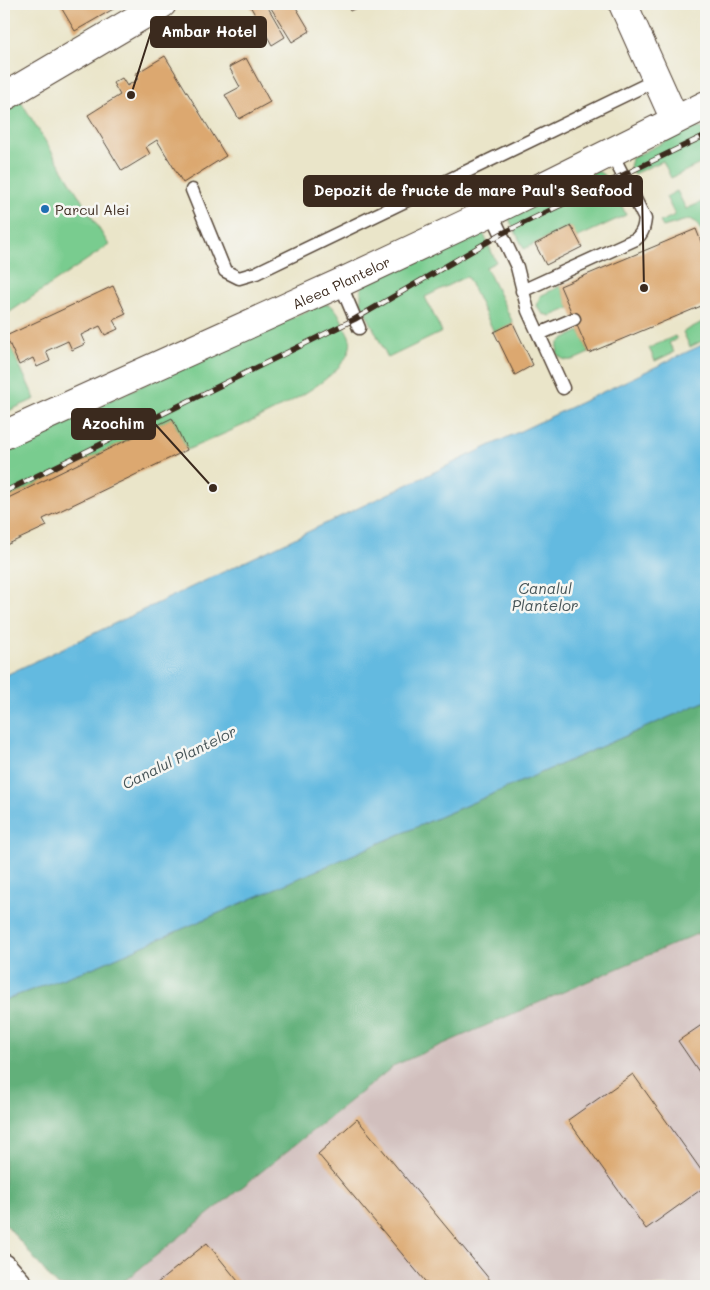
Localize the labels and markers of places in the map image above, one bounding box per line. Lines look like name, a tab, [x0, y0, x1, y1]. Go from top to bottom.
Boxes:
callout: Ambar Hotel	[151, 17, 266, 47]
callout: Depozit de fructe de mare Paul's Seafood	[304, 176, 642, 206]
place label: Parcul Alei	[55, 200, 129, 219]
marker: Parcul Alei	[39, 203, 51, 215]
callout: Azochim	[72, 409, 155, 439]

